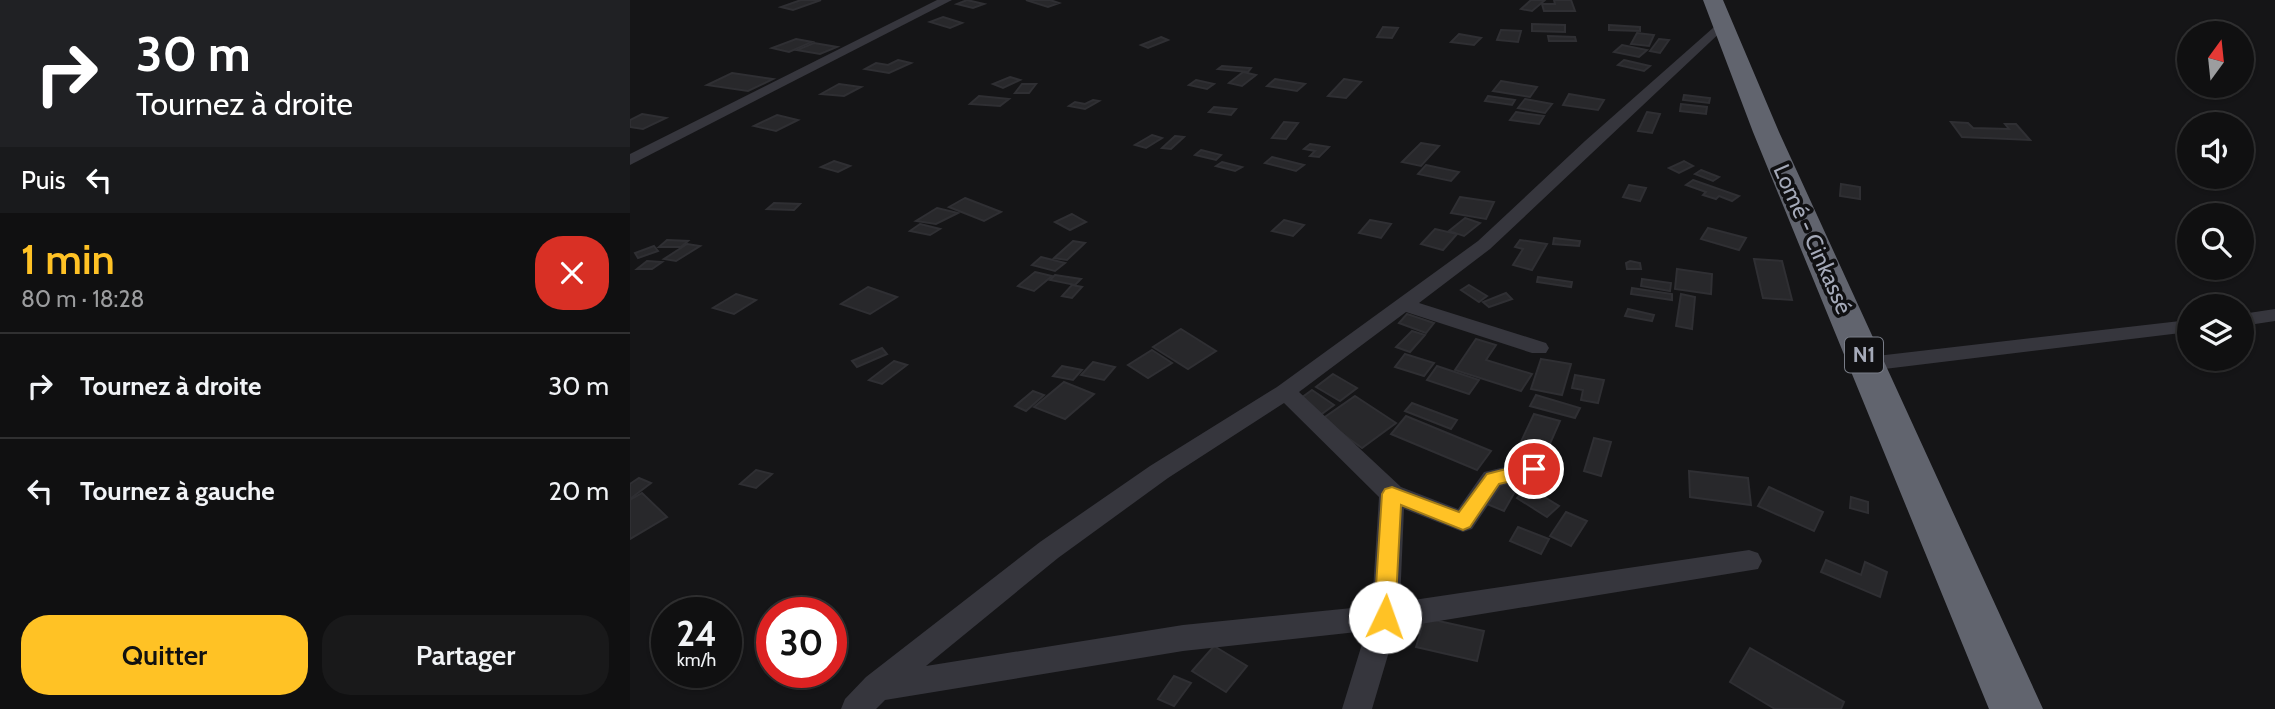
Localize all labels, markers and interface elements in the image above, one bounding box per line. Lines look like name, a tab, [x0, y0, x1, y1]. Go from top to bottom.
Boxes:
north arrow	[2177, 21, 2254, 98]
map controls	[2177, 21, 2254, 371]
text: 30 m	[136, 24, 251, 83]
icon: right	[21, 28, 112, 119]
text: Tournez à droite	[136, 84, 353, 123]
button: sound	[2177, 112, 2254, 189]
street label: Lomé - Cinkassé	[1768, 160, 1859, 318]
icon: left	[80, 161, 118, 199]
text: Puis	[21, 164, 66, 196]
button: search	[2177, 203, 2254, 280]
text: 1 min	[21, 233, 115, 285]
button: close	[535, 236, 609, 310]
text: 80 m · 18:28	[21, 285, 144, 313]
button: layers	[2177, 294, 2254, 371]
road number: N1	[1845, 338, 1883, 372]
icon: right	[21, 367, 59, 405]
text: Tournez à droite	[80, 370, 262, 402]
text: 30 m	[548, 370, 609, 402]
pin	[1504, 439, 1564, 499]
icon: arrive	[1515, 450, 1553, 488]
icon: left	[21, 472, 59, 510]
text: Tournez à gauche	[80, 475, 275, 507]
text: 20 m	[549, 475, 609, 507]
position arrow	[1348, 580, 1422, 654]
speed limit sign: 30	[756, 597, 847, 688]
text: 24	[676, 612, 717, 655]
button: Quitter	[21, 615, 308, 695]
button: Partager	[322, 615, 609, 695]
text: km/h	[677, 649, 716, 671]

